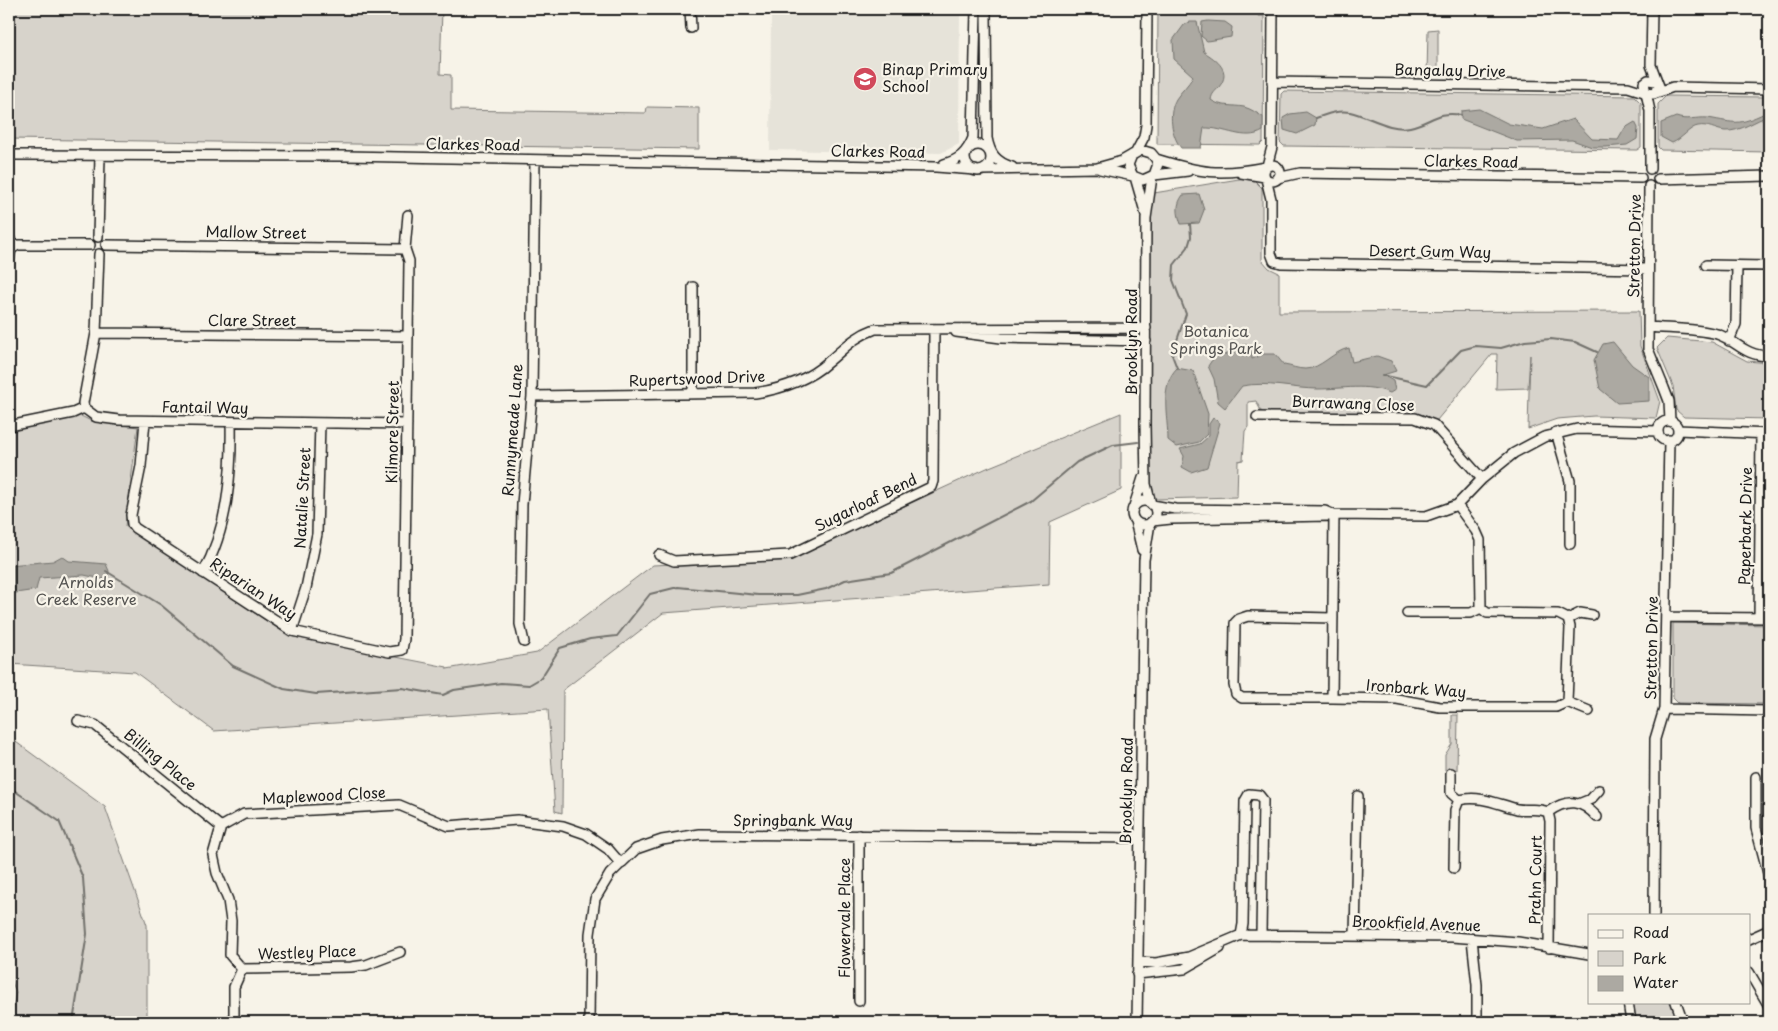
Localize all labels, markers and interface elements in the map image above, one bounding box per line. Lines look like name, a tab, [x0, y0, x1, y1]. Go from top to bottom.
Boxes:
place label: Binap Primary School	[882, 57, 988, 97]
street label: Bangalay Drive	[1394, 57, 1506, 82]
school or university icon: Binap Primary School	[852, 66, 878, 92]
street label: Clarkes Road	[426, 131, 521, 156]
street label: Clarkes Road	[831, 138, 926, 163]
street label: Clarkes Road	[1424, 148, 1519, 173]
street label: Stretton Drive	[1621, 194, 1646, 298]
street label: Mallow Street	[205, 219, 307, 244]
street label: Desert Gum Way	[1369, 238, 1491, 263]
street label: Brooklyn Road	[1119, 288, 1142, 396]
street label: Clare Street	[208, 308, 296, 331]
park label: Botanica Springs Park	[1170, 319, 1262, 359]
street label: Runnymeade Lane	[495, 363, 528, 497]
street label: Rupertswood Drive	[628, 364, 766, 391]
street label: Kilmore Street	[379, 380, 404, 484]
street label: Burrawang Close	[1291, 389, 1415, 416]
street label: Fantail Way	[161, 394, 249, 419]
street label: Natalie Street	[287, 447, 316, 549]
street label: Sugarloaf Bend	[810, 467, 920, 536]
street label: Paperbark Drive	[1732, 467, 1757, 585]
street label: Riparian Way	[206, 551, 302, 625]
park label: Arnolds Creek Reserve	[35, 570, 137, 610]
street label: Stretton Drive	[1638, 596, 1663, 700]
street label: Ironbark Way	[1365, 673, 1467, 702]
street label: Billing Place	[120, 722, 202, 795]
street label: Brooklyn Road	[1113, 737, 1138, 845]
street label: Maplewood Close	[262, 780, 386, 809]
street label: Springbank Way	[733, 808, 853, 831]
street label: Prahn Court	[1522, 835, 1547, 925]
street label: Flowervale Place	[832, 858, 855, 978]
street label: Brookfield Avenue	[1351, 909, 1481, 936]
legend	[1588, 914, 1750, 1004]
text: Road	[1633, 920, 1669, 943]
street label: Westley Place	[257, 938, 357, 965]
text: Park	[1633, 946, 1667, 969]
text: Water	[1633, 970, 1678, 993]

